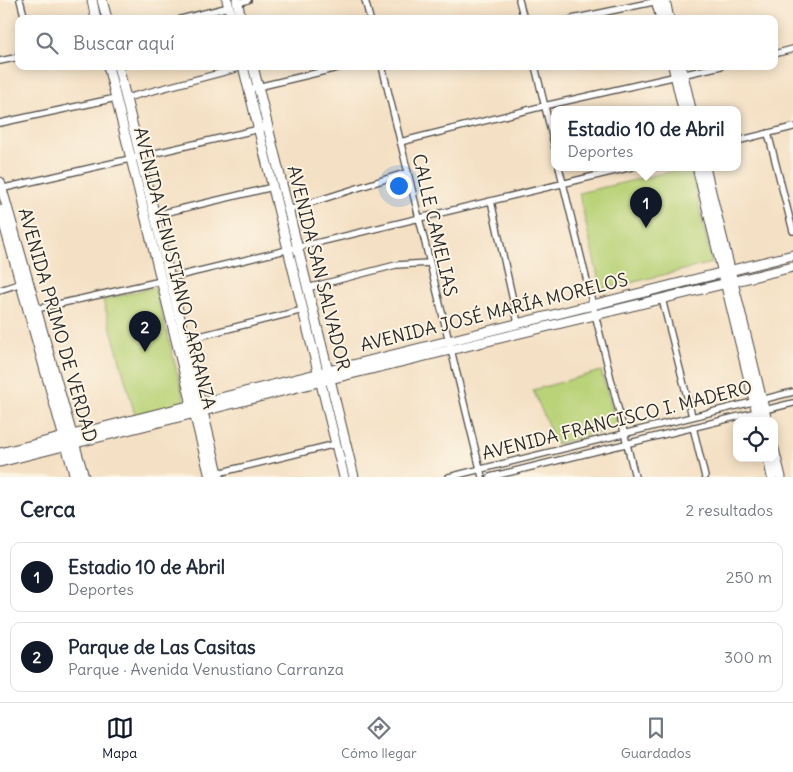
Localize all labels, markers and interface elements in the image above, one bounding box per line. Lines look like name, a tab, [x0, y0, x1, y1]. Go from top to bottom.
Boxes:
search box	[15, 15, 778, 70]
icon: search	[33, 29, 61, 57]
text: Buscar aquí	[73, 31, 174, 55]
popup	[551, 106, 741, 171]
text: Estadio 10 de Abril	[568, 117, 724, 141]
street label: AVENIDA VENUSTIANO CARRANZA	[129, 125, 221, 411]
text: Deportes	[568, 141, 633, 161]
street label: CALLE CAMELIAS	[407, 151, 463, 299]
street label: AVENIDA SAN SALVADOR	[282, 163, 356, 373]
your location	[386, 173, 412, 199]
pin: 1	[630, 187, 662, 228]
street label: AVENIDA PRIMO DE VERDAD	[14, 205, 102, 445]
street label: AVENIDA JOSÉ MARÍA MORELOS	[358, 268, 630, 356]
pin: 2	[129, 311, 161, 352]
street label: AVENIDA FRANCISCO I. MADERO	[480, 375, 754, 465]
map controls	[733, 417, 778, 462]
button: locate	[733, 417, 778, 462]
text: Cerca	[20, 496, 75, 523]
text: 2 resultados	[685, 500, 773, 520]
text: Estadio 10 de Abril	[68, 555, 225, 579]
text: 1	[34, 567, 40, 587]
text: 250 m	[726, 567, 772, 587]
text: Deportes	[68, 579, 134, 599]
text: Parque de Las Casitas	[68, 635, 256, 659]
text: 2	[33, 647, 41, 667]
text: 300 m	[724, 647, 772, 667]
text: Parque · Avenida Venustiano Carranza	[68, 659, 344, 679]
tab: Mapa	[102, 714, 137, 762]
tab: Cómo llegar	[341, 714, 417, 762]
tab: Guardados	[621, 714, 691, 762]

